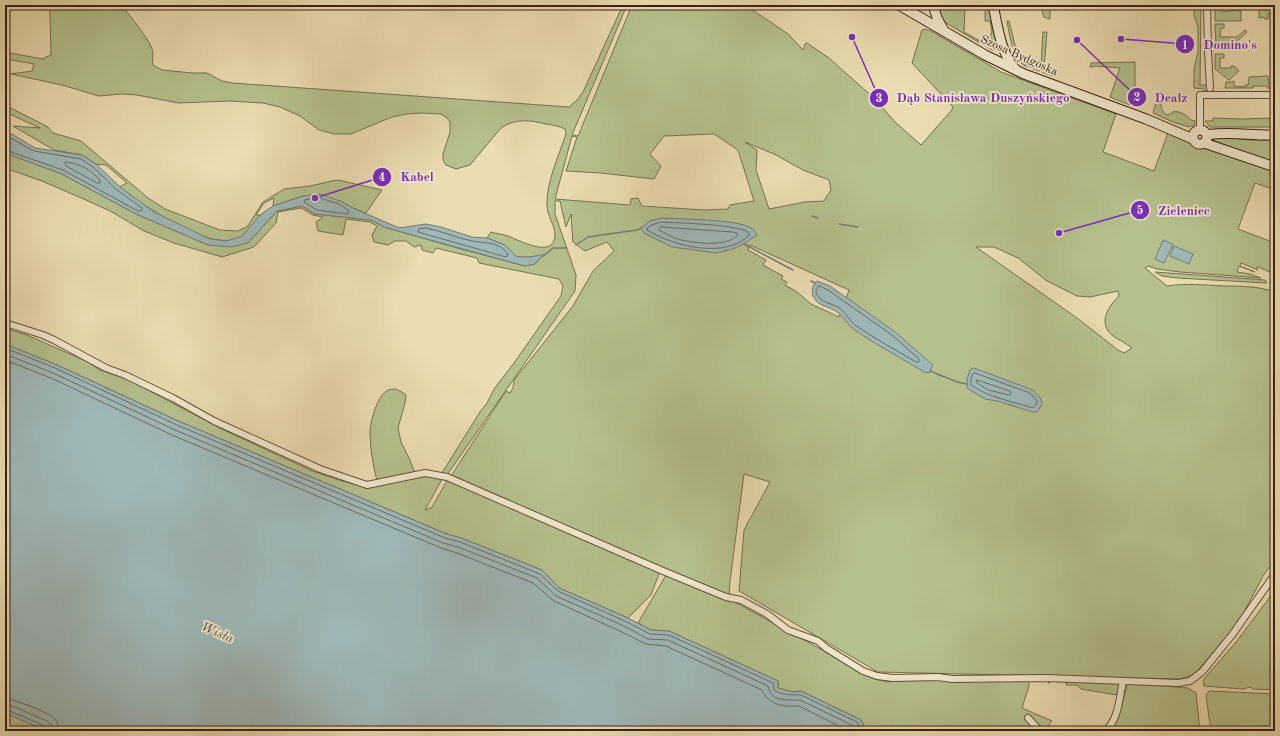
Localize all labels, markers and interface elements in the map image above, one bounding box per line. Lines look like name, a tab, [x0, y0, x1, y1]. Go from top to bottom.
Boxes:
callout: Domino's	[1175, 32, 1265, 57]
street label: Szosa Bydgoska	[979, 34, 1060, 78]
text: Domino's	[1203, 39, 1257, 52]
text: 1	[1182, 40, 1188, 52]
callout: Dąb Stanisława Duszyńskiego	[869, 85, 1078, 110]
callout: Dealz	[1127, 85, 1196, 110]
text: Dąb Stanisława Duszyńskiego	[896, 92, 1070, 105]
text: 2	[1134, 92, 1141, 104]
text: Dealz	[1155, 92, 1187, 105]
text: 3	[876, 93, 883, 105]
callout: Kabel	[372, 164, 442, 189]
text: Kabel	[400, 171, 434, 184]
text: 4	[379, 172, 386, 184]
callout: Zieleniec	[1130, 198, 1218, 223]
text: 5	[1137, 204, 1144, 217]
text: Zieleniec	[1158, 205, 1210, 218]
water label: Wisła	[199, 620, 235, 646]

